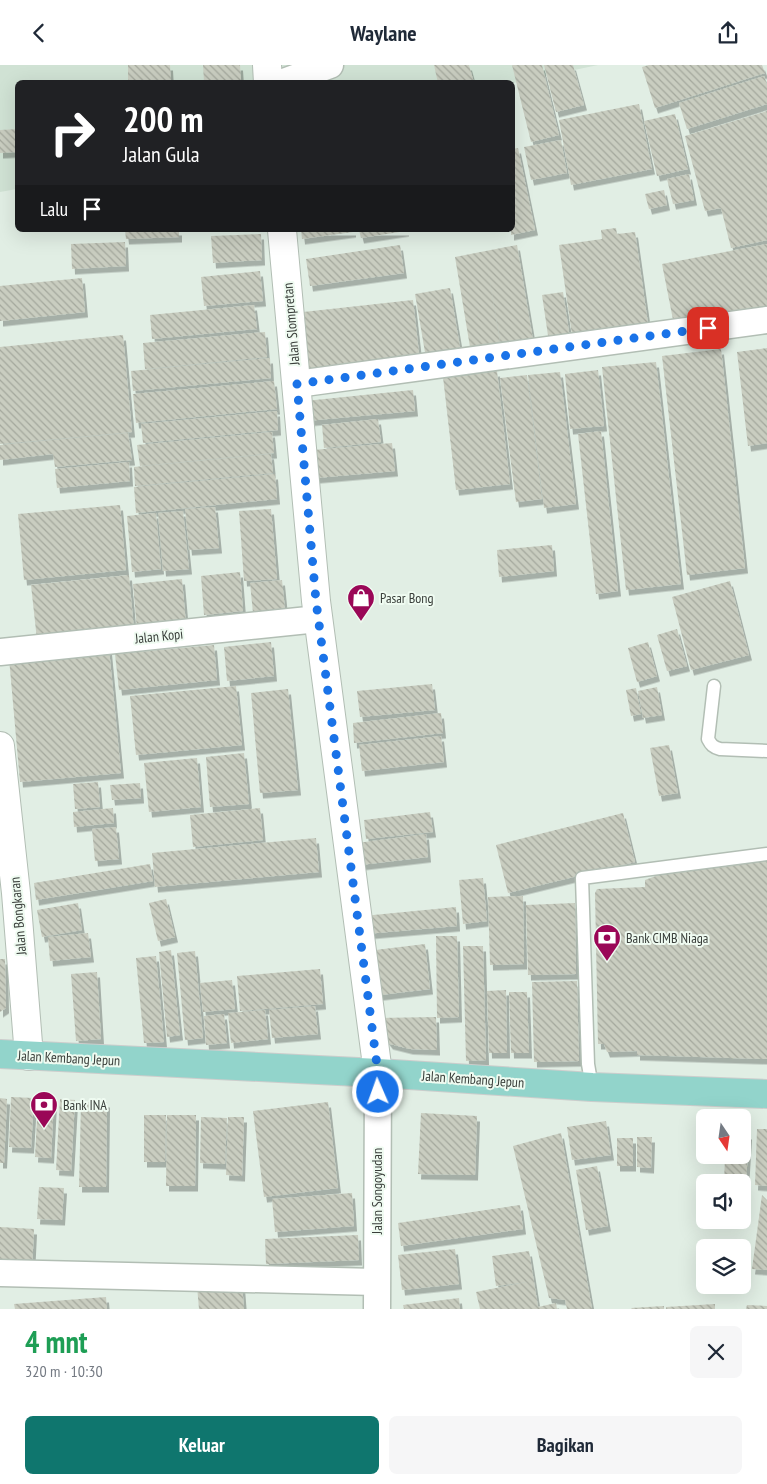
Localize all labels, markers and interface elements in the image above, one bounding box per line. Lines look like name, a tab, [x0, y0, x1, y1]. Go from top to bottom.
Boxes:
icon: back	[25, 19, 53, 47]
text: Waylane	[350, 19, 417, 47]
icon: share	[714, 19, 742, 47]
text: 200 m	[123, 96, 204, 142]
icon: right	[40, 100, 105, 165]
text: Jalan Gula	[123, 140, 200, 168]
icon: arrive	[78, 195, 106, 223]
text: Lalu	[40, 197, 68, 221]
street label: Jalan Slompretan	[278, 282, 304, 367]
pin	[687, 307, 729, 349]
icon: arrive	[694, 314, 722, 342]
shop icon: Pasar Bong	[346, 583, 376, 622]
place label: Pasar Bong	[380, 589, 434, 607]
street label: Jalan Kopi	[133, 625, 184, 648]
street label: Jalan Bongkaran	[6, 876, 30, 957]
bank icon: Bank CIMB Niaga	[592, 923, 622, 962]
place label: Bank CIMB Niaga	[626, 929, 708, 947]
street label: Jalan Kembang Jepun	[16, 1046, 121, 1070]
position arrow	[351, 1065, 403, 1117]
street label: Jalan Kembang Jepun	[420, 1066, 525, 1092]
bank icon: Bank INA	[29, 1090, 59, 1129]
place label: Bank INA	[63, 1096, 107, 1114]
north arrow	[696, 1109, 751, 1164]
map controls	[696, 1109, 751, 1294]
street label: Jalan Songoyudan	[368, 1148, 386, 1235]
button: sound	[696, 1174, 751, 1229]
button: layers	[696, 1239, 751, 1294]
text: 4 mnt	[25, 1322, 88, 1361]
button: close	[690, 1326, 742, 1378]
text: 320 m · 10:30	[25, 1361, 103, 1381]
button: Keluar	[25, 1416, 379, 1474]
button: Bagikan	[389, 1416, 742, 1474]

